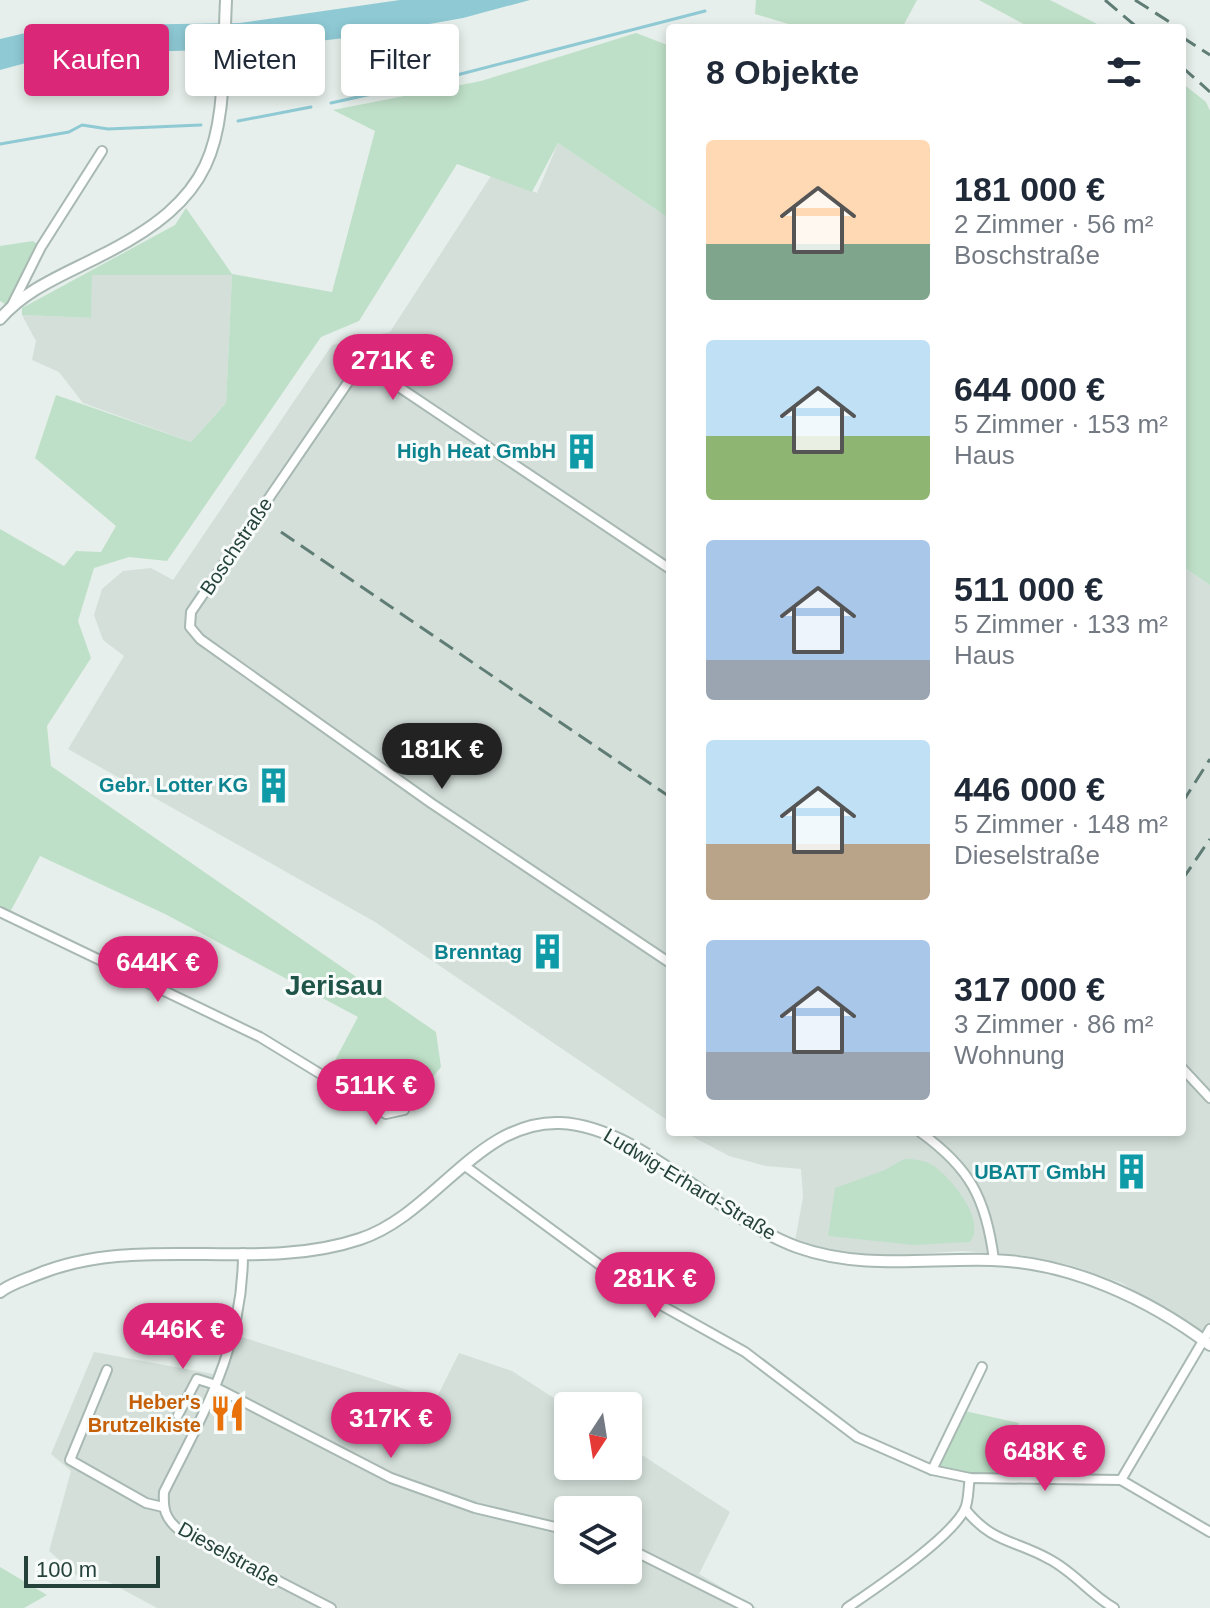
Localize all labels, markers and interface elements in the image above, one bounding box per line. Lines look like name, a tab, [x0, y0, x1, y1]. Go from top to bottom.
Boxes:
chip: Kaufen	[24, 24, 169, 96]
chip: Mieten	[185, 24, 325, 96]
chip: Filter	[341, 24, 459, 96]
icon: filters	[1102, 50, 1146, 94]
text: 8 Objekte	[706, 53, 859, 91]
text: 181 000 €	[954, 170, 1105, 208]
icon: home	[770, 172, 866, 268]
text: 2 Zimmer · 56 m²	[954, 209, 1153, 239]
text: Boschstraße	[954, 240, 1100, 270]
pin: 271K €	[328, 334, 458, 402]
text: 271K €	[351, 345, 435, 375]
text: 644 000 €	[954, 370, 1105, 408]
icon: home	[770, 372, 866, 468]
text: 5 Zimmer · 153 m²	[954, 409, 1168, 439]
building icon: High Heat GmbH	[563, 432, 601, 470]
place label: High Heat GmbH	[397, 440, 556, 462]
text: Haus	[954, 440, 1015, 470]
street label: Boschstraße	[195, 493, 277, 599]
text: 511 000 €	[954, 570, 1103, 608]
icon: home	[770, 572, 866, 668]
text: 5 Zimmer · 133 m²	[954, 609, 1168, 639]
text: Haus	[954, 640, 1015, 670]
pin: 181K €	[377, 723, 507, 791]
text: 181K €	[400, 734, 484, 764]
building icon: Gebr. Lotter KG	[255, 766, 293, 804]
text: 446 000 €	[954, 770, 1105, 808]
icon: home	[770, 772, 866, 868]
place label: Gebr. Lotter KG	[99, 774, 248, 796]
text: 5 Zimmer · 148 m²	[954, 809, 1168, 839]
text: Dieselstraße	[954, 840, 1100, 870]
building icon: Brenntag	[529, 933, 567, 971]
pin: 644K €	[93, 936, 223, 1004]
place label: Brenntag	[434, 941, 522, 963]
text: 644K €	[116, 947, 200, 977]
district label: Jerisau	[285, 970, 383, 1001]
text: 317 000 €	[954, 970, 1105, 1008]
icon: home	[770, 972, 866, 1068]
text: 3 Zimmer · 86 m²	[954, 1009, 1153, 1039]
text: Wohnung	[954, 1040, 1065, 1070]
pin: 511K €	[311, 1059, 441, 1127]
text: 511K €	[335, 1070, 417, 1100]
street label: Ludwig-Erhard-Straße	[600, 1124, 780, 1244]
building icon: UBATT GmbH	[1113, 1153, 1151, 1191]
place label: UBATT GmbH	[974, 1161, 1106, 1183]
pin: 281K €	[590, 1252, 720, 1320]
text: 281K €	[613, 1263, 697, 1293]
pin: 446K €	[118, 1303, 248, 1371]
text: 446K €	[141, 1314, 225, 1344]
place label: Heber's Brutzelkiste	[88, 1391, 201, 1436]
pin: 317K €	[326, 1392, 456, 1460]
north arrow	[554, 1392, 642, 1480]
map controls	[554, 1392, 642, 1584]
restaurant icon: Heber's Brutzelkiste	[208, 1395, 246, 1433]
text: 317K €	[349, 1403, 433, 1433]
pin: 648K €	[980, 1425, 1110, 1493]
text: 648K €	[1003, 1436, 1087, 1466]
button: layers	[554, 1496, 642, 1584]
street label: Dieselstraße	[175, 1517, 283, 1591]
scale bar	[24, 1552, 160, 1588]
text: 100 m	[36, 1557, 97, 1582]

